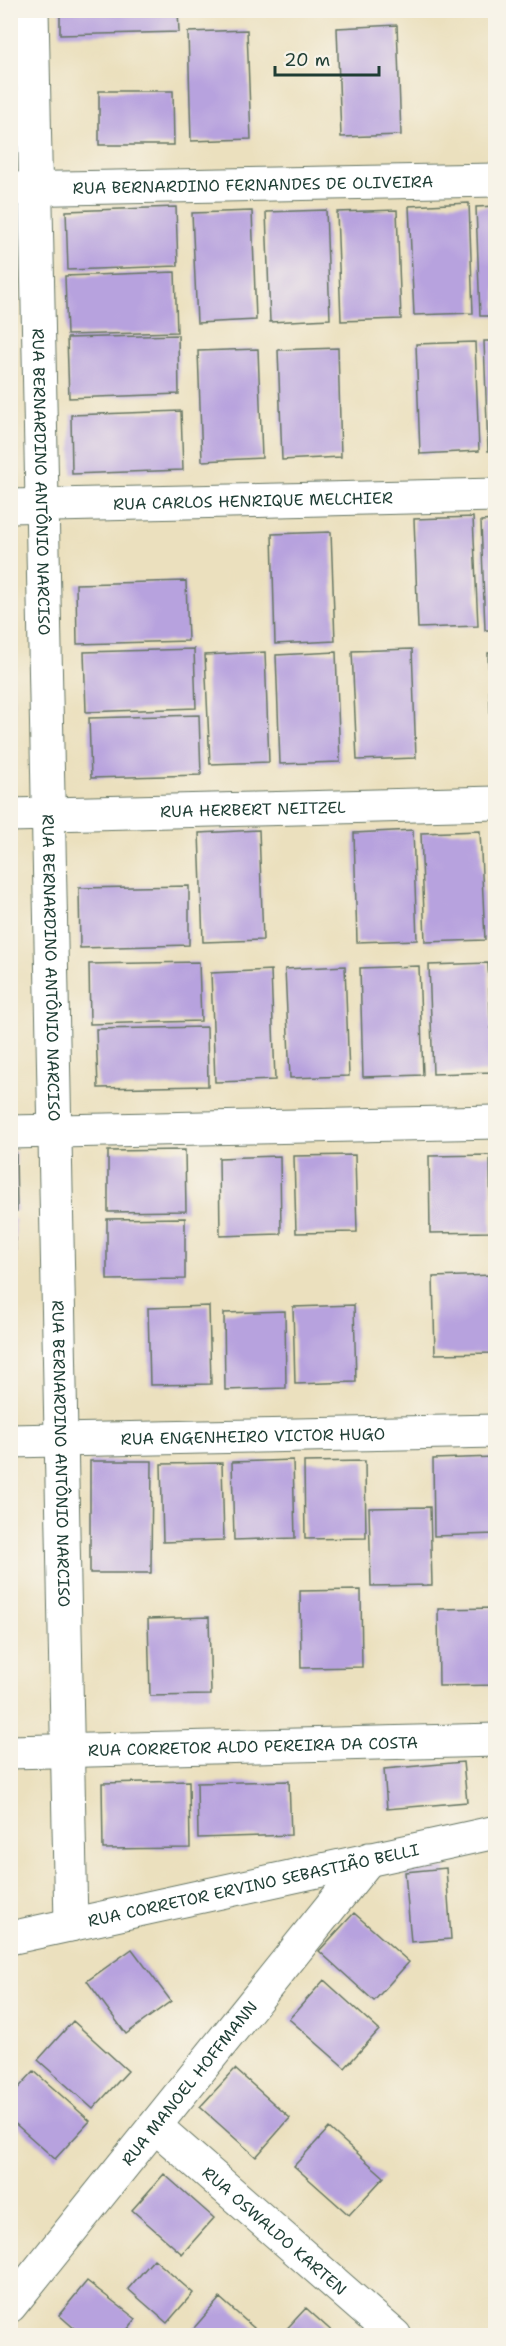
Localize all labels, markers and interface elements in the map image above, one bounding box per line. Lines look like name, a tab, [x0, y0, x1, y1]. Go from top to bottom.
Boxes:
scale bar	[275, 39, 378, 77]
text: 20 m	[284, 48, 330, 72]
street label: RUA BERNARDINO FERNANDES DE OLIVEIRA	[73, 171, 433, 198]
street label: RUA BERNARDINO ANTÔNIO NARCISO	[28, 328, 55, 636]
street label: RUA CARLOS HENRIQUE MELCHIER	[113, 487, 393, 514]
street label: RUA HERBERT NEITZEL	[160, 796, 346, 822]
street label: RUA BERNARDINO ANTÔNIO NARCISO	[38, 814, 65, 1122]
street label: RUA BERNARDINO ANTÔNIO NARCISO	[48, 1300, 75, 1607]
street label: RUA ENGENHEIRO VICTOR HUGO	[120, 1423, 385, 1449]
street label: RUA CORRETOR ALDO PEREIRA DA COSTA	[88, 1731, 418, 1761]
street label: RUA CORRETOR ERVINO SEBASTIÃO BELLI	[86, 1839, 421, 1931]
street label: RUA MANOEL HOFFMANN	[117, 1996, 262, 2170]
street label: RUA OSWALDO KARTEN	[198, 2162, 351, 2300]

